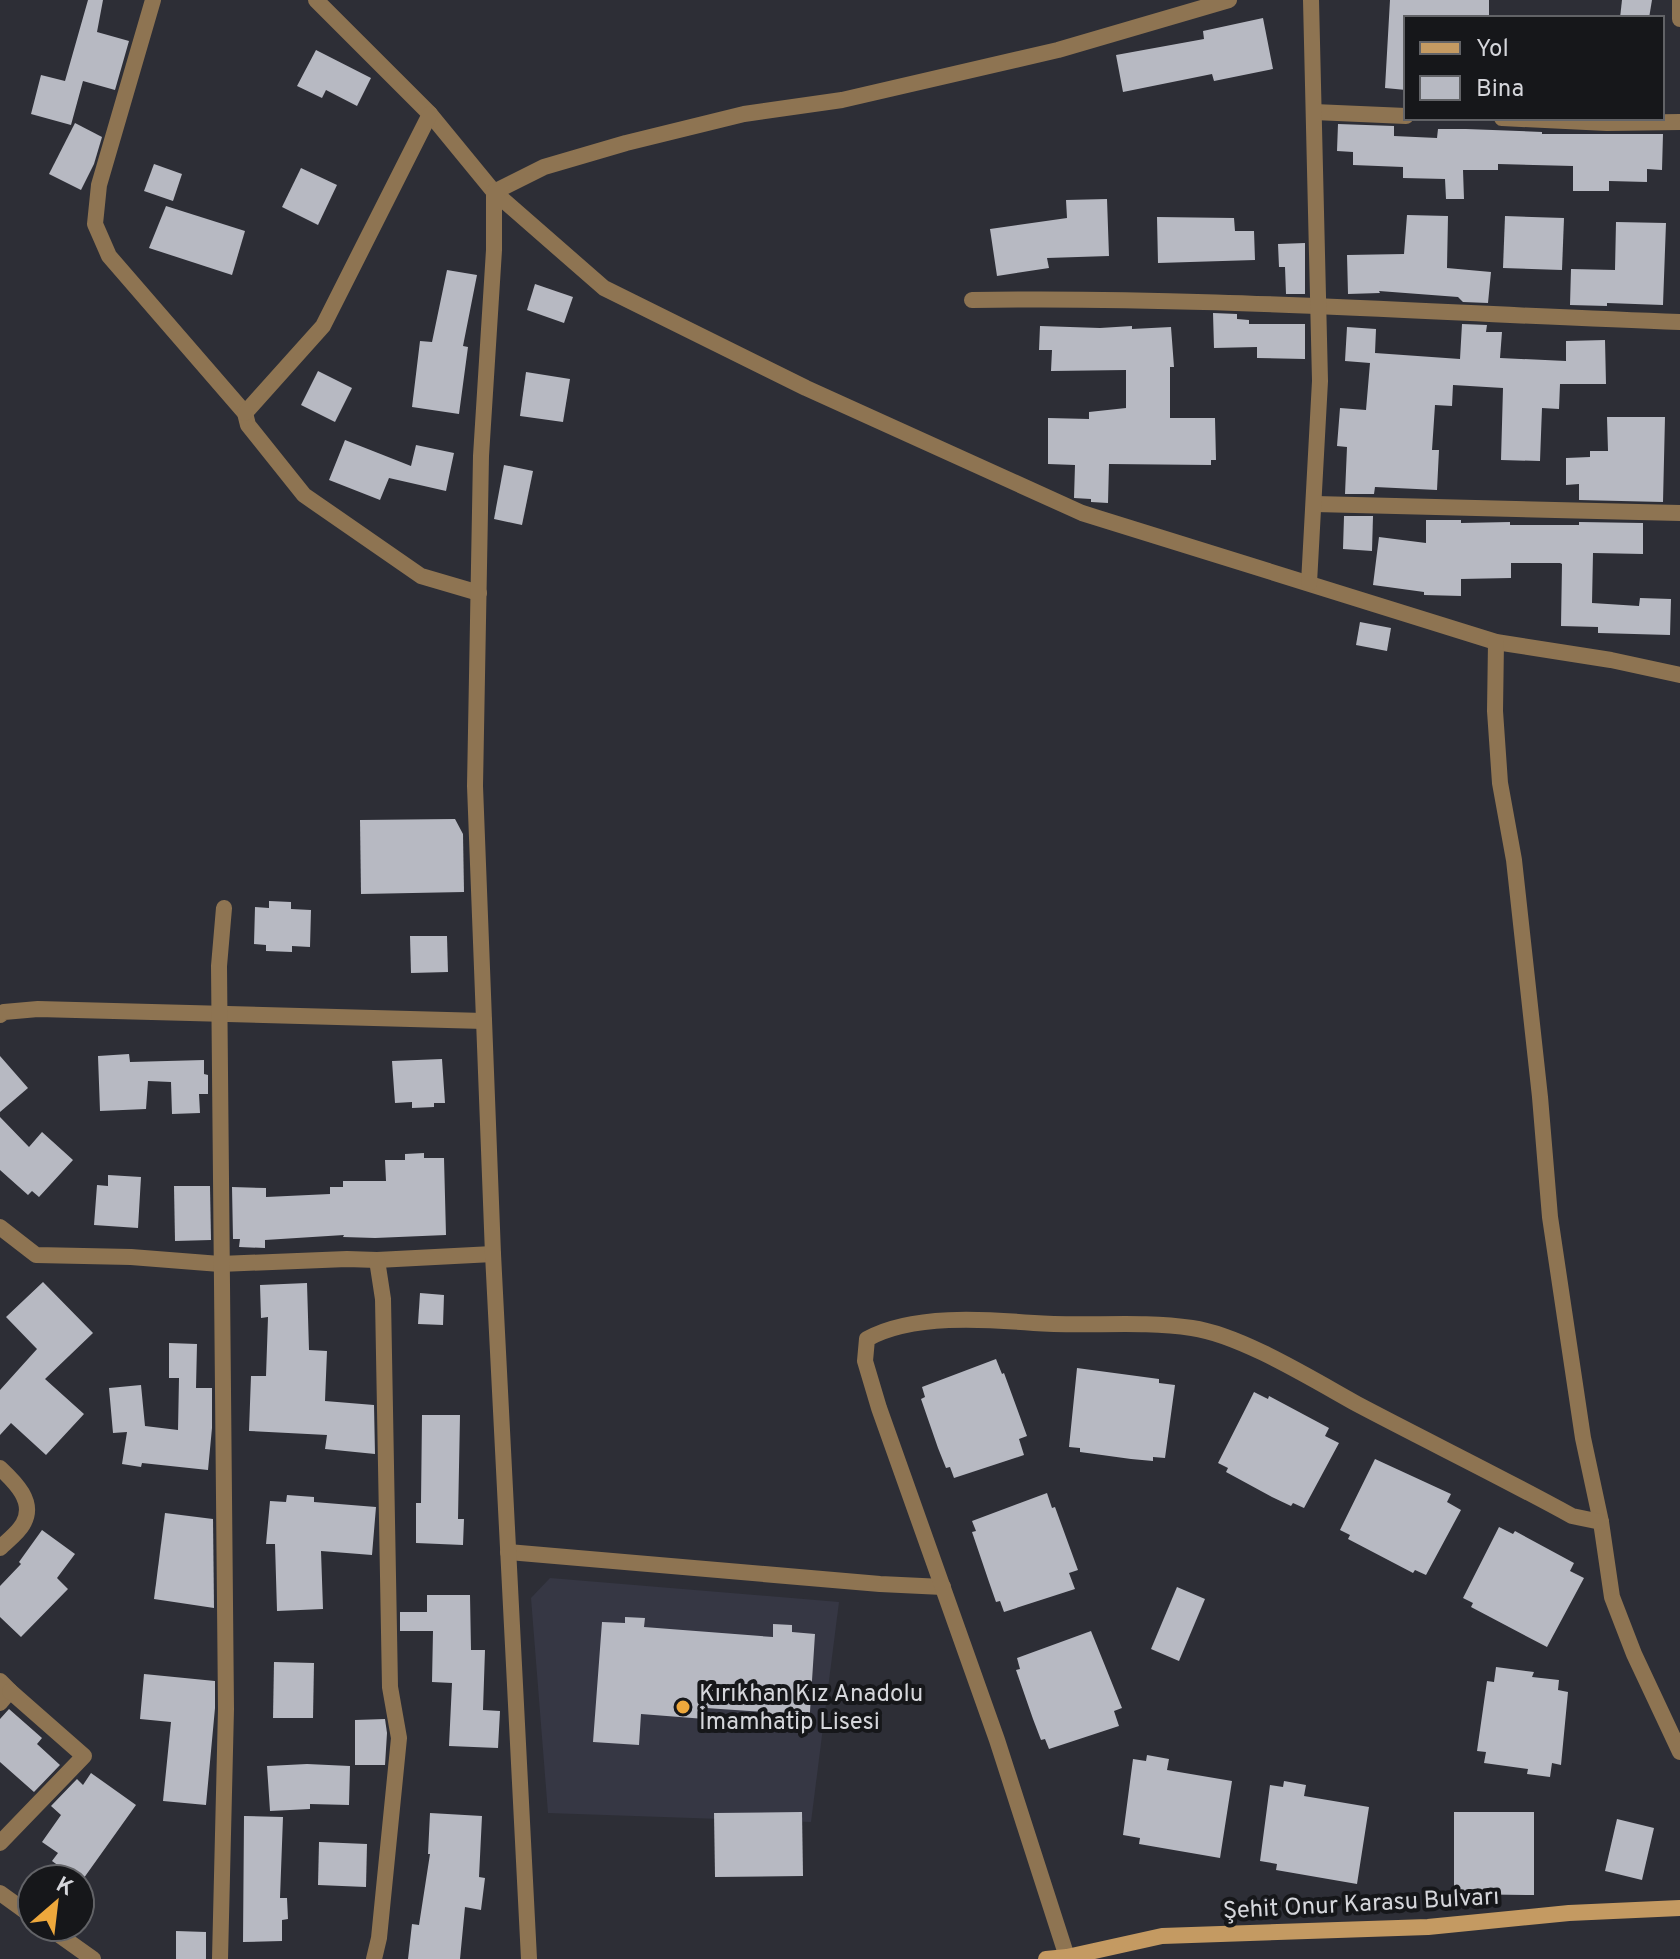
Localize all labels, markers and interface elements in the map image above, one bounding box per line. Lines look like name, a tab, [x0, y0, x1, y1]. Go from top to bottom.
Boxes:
legend	[1404, 16, 1664, 120]
text: Yol	[1476, 35, 1509, 65]
text: Bina	[1476, 75, 1524, 105]
place label: Kırıkhan Kız Anadolu İmamhatip Lisesi	[699, 1680, 923, 1738]
marker: Kırıkhan Kız Anadolu İmamhatip Lisesi	[674, 1698, 692, 1716]
north arrow	[16, 1863, 96, 1943]
text: K	[51, 1872, 77, 1903]
street label: Şehit Onur Karasu Bulvarı	[1222, 1883, 1500, 1927]

